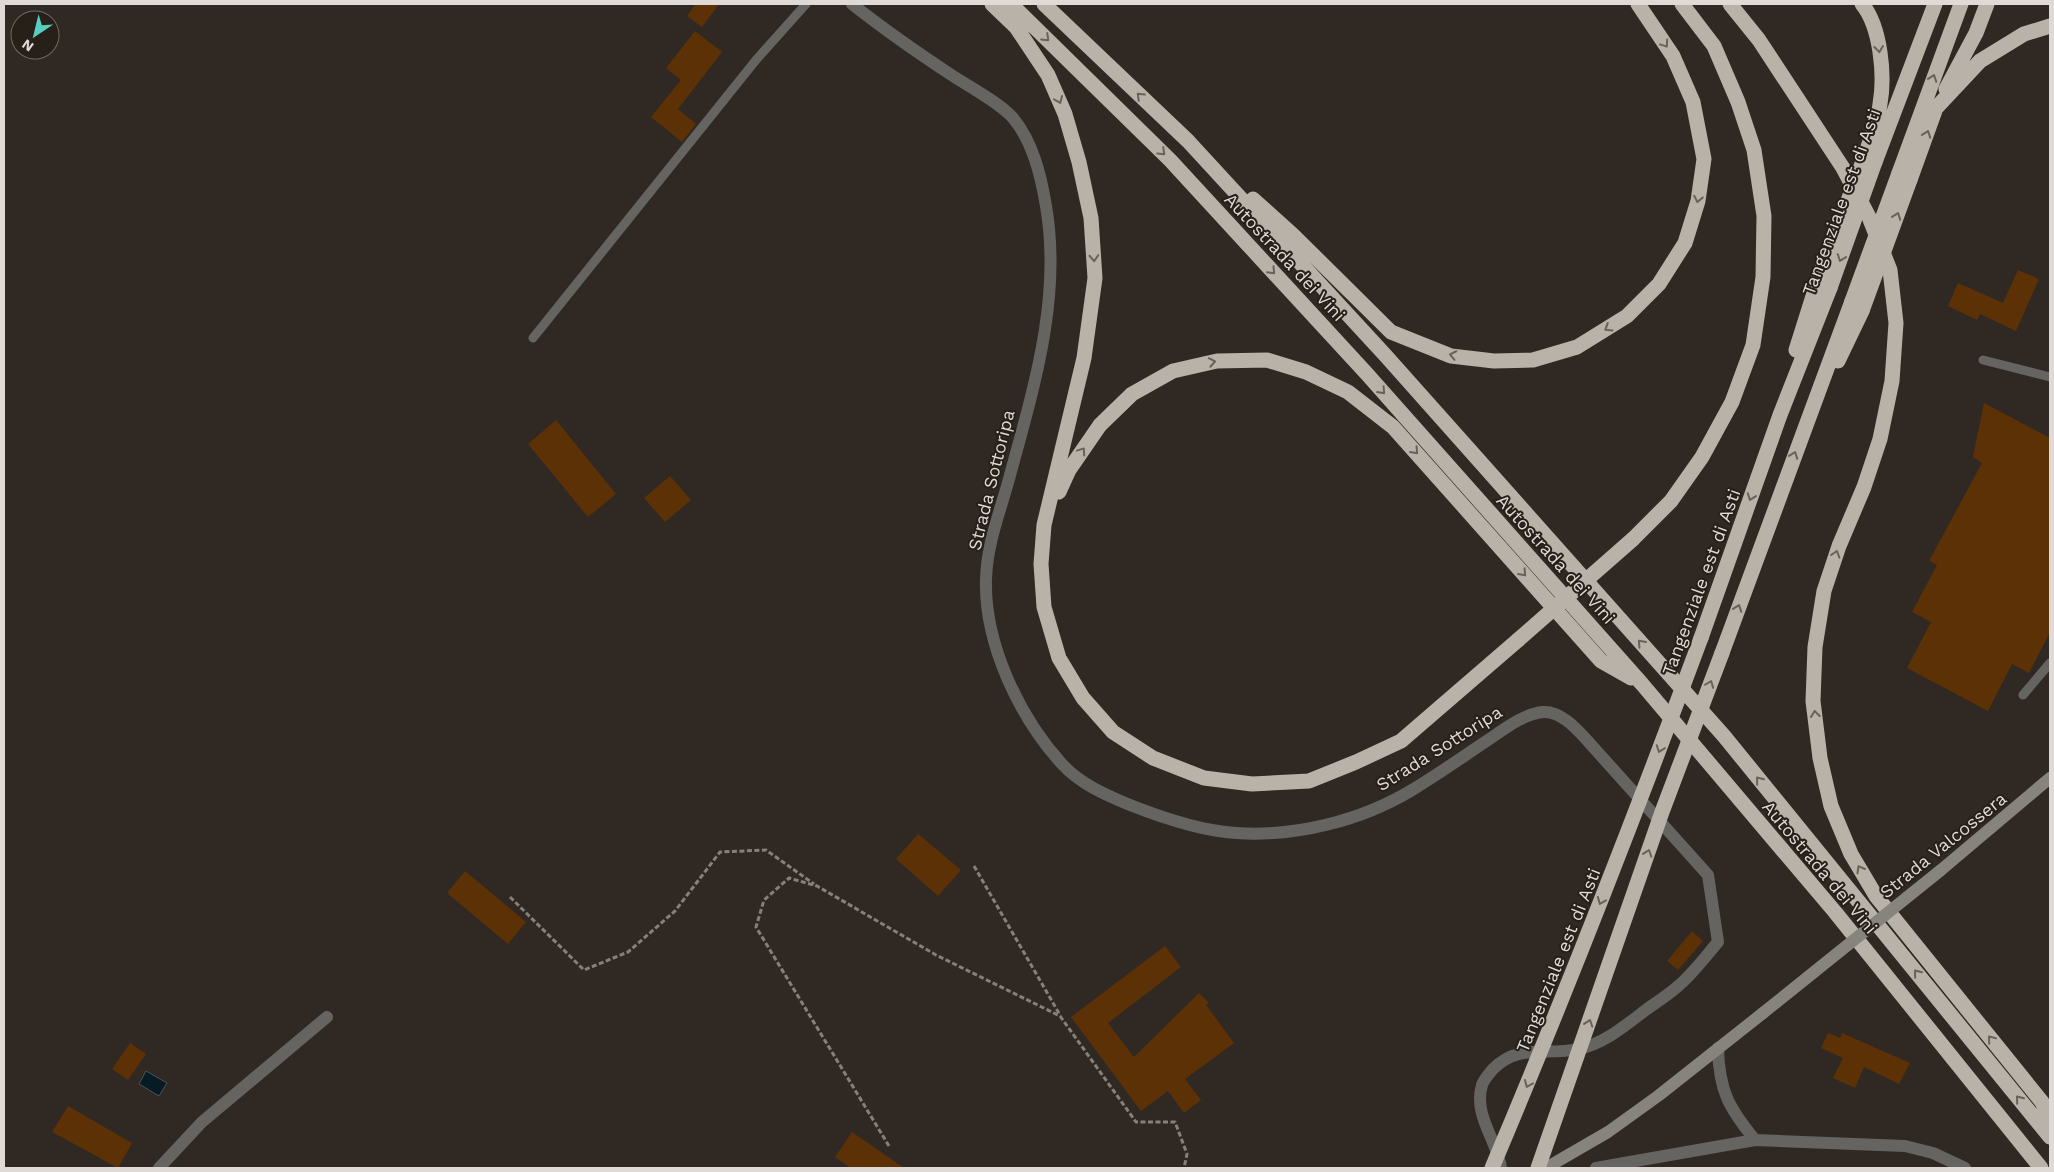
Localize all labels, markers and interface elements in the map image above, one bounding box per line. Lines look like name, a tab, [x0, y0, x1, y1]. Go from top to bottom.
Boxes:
north arrow	[10, 10, 60, 60]
one-way arrow	[1040, 32, 1049, 41]
text: N	[19, 36, 36, 55]
one-way arrow	[1659, 39, 1669, 48]
one-way arrow	[1873, 45, 1884, 53]
one-way arrow	[1927, 74, 1937, 82]
one-way arrow	[1137, 93, 1146, 102]
one-way arrow	[1053, 95, 1064, 104]
street label: Tangenziale est di Asti	[1797, 106, 1885, 298]
one-way arrow	[1921, 130, 1931, 139]
one-way arrow	[1156, 146, 1165, 155]
street label: Autostrada dei Vini	[1220, 189, 1350, 325]
one-way arrow	[1693, 194, 1703, 203]
one-way arrow	[1891, 212, 1901, 221]
one-way arrow	[1837, 253, 1847, 261]
one-way arrow	[1088, 254, 1099, 262]
one-way arrow	[1266, 265, 1275, 274]
one-way arrow	[1604, 321, 1613, 331]
one-way arrow	[1449, 350, 1458, 361]
one-way arrow	[1207, 358, 1216, 368]
one-way arrow	[1376, 385, 1385, 394]
street label: Strada Sottoripa	[963, 408, 1019, 552]
one-way arrow	[1409, 446, 1418, 455]
one-way arrow	[1076, 447, 1085, 457]
one-way arrow	[1788, 451, 1798, 460]
street label: Tangenziale est di Asti	[1657, 486, 1745, 678]
street label: Autostrada dei Vini	[1492, 490, 1620, 628]
one-way arrow	[1747, 492, 1757, 501]
one-way arrow	[1830, 551, 1840, 559]
one-way arrow	[1517, 567, 1526, 576]
one-way arrow	[1732, 604, 1742, 612]
one-way arrow	[1638, 640, 1647, 649]
one-way arrow	[1704, 680, 1714, 689]
street label: Strada Sottoripa	[1372, 701, 1506, 795]
one-way arrow	[1810, 710, 1821, 718]
one-way arrow	[1656, 744, 1666, 753]
one-way arrow	[1756, 776, 1765, 785]
street label: Strada Valcossera	[1875, 788, 2011, 902]
street label: Autostrada dei Vini	[1758, 796, 1882, 938]
one-way arrow	[1642, 849, 1652, 858]
street label: Tangenziale est di Asti	[1511, 865, 1605, 1055]
one-way arrow	[1856, 865, 1866, 874]
one-way arrow	[1597, 896, 1607, 905]
one-way arrow	[1913, 970, 1922, 979]
one-way arrow	[1583, 1019, 1593, 1028]
one-way arrow	[1988, 1036, 1996, 1045]
one-way arrow	[1523, 1079, 1534, 1088]
one-way arrow	[2016, 1096, 2025, 1105]

